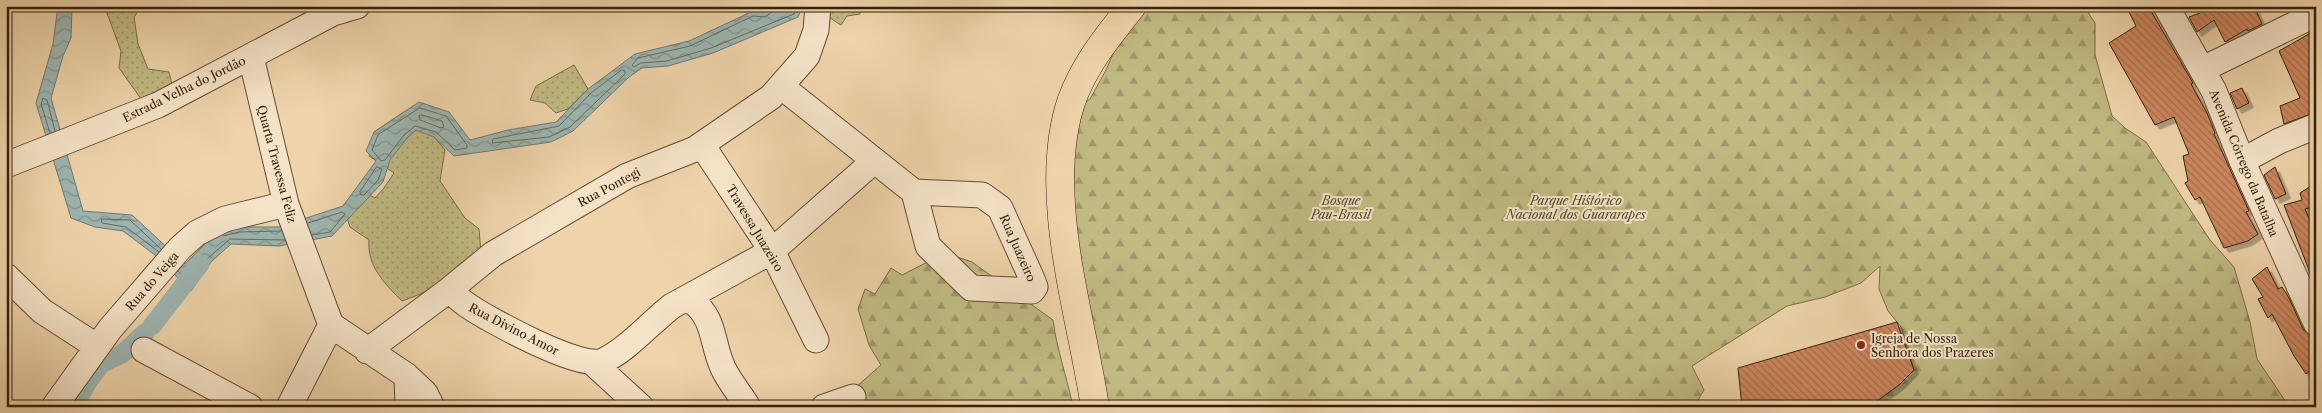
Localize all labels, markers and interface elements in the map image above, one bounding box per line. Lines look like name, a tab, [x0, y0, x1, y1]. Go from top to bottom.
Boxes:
street label: Estrada Velha do Jordão	[120, 53, 248, 125]
street label: Avenida Córrego da Batalha	[2206, 86, 2282, 239]
street label: Quarta Travessa Feliz	[254, 103, 300, 225]
street label: Rua Pontegi	[575, 164, 643, 210]
street label: Travessa Juazeiro	[723, 182, 787, 274]
park label: Bosque Pau-Brasil	[1310, 193, 1372, 222]
park label: Parque Histórico Nacional dos Guararapes	[1505, 193, 1647, 222]
street label: Rua Juazeiro	[996, 212, 1040, 284]
street label: Rua do Veiga	[122, 248, 182, 314]
street label: Rua Divino Amor	[466, 300, 562, 358]
place label: Igreja de Nossa Senhora dos Prazeres	[1871, 331, 1994, 360]
marker: Igreja de Nossa Senhora dos Prazeres	[1855, 339, 1867, 351]

